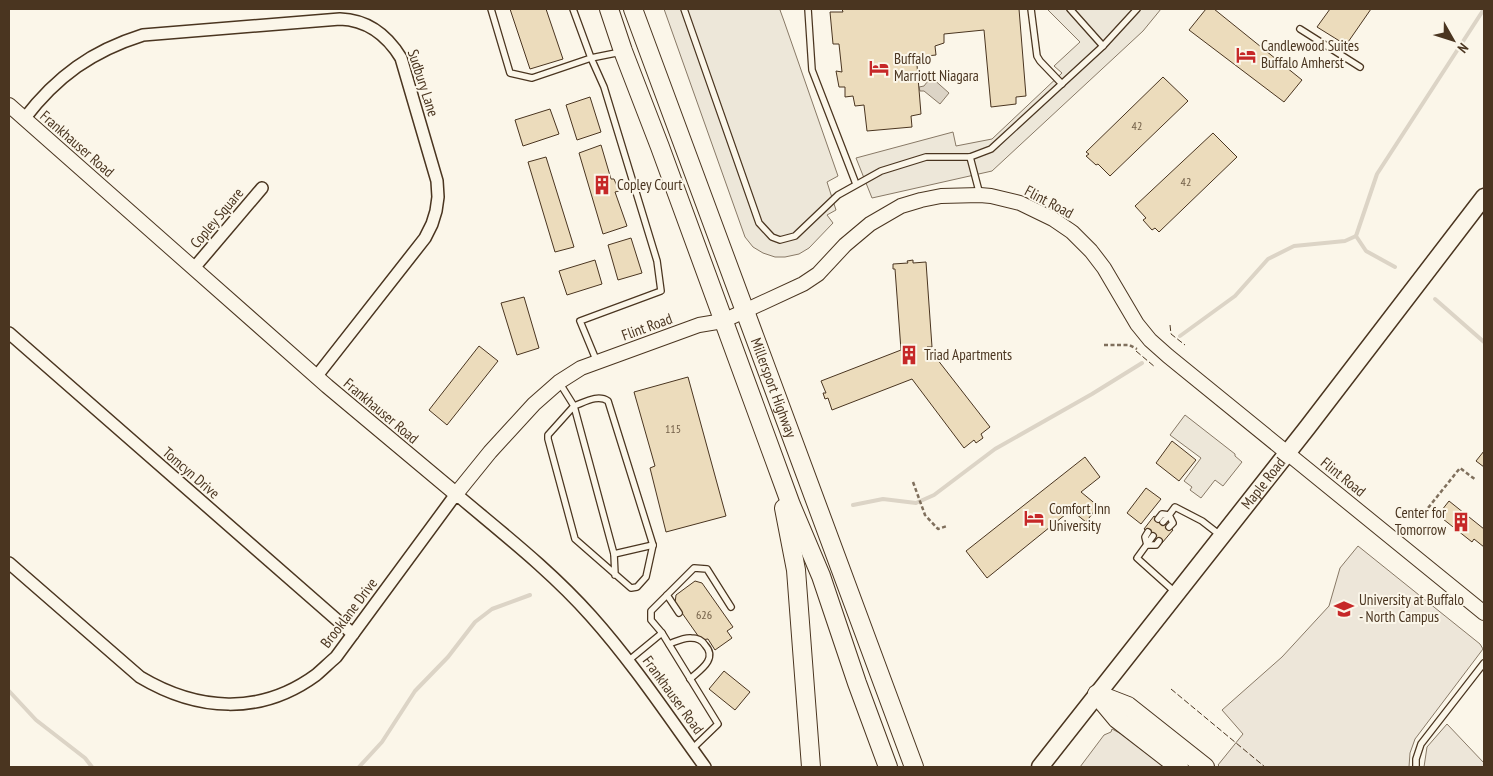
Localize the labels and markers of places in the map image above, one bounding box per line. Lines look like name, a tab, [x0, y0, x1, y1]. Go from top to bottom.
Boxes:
place label: Candlewood Suites Buffalo Amherst	[1261, 36, 1359, 72]
hotel icon: Candlewood Suites Buffalo Amherst	[1235, 44, 1257, 66]
place label: Buffalo Marriott Niagara	[894, 49, 979, 85]
hotel icon: Buffalo Marriott Niagara	[868, 57, 890, 79]
building icon: Copley Court	[591, 174, 613, 196]
place label: Copley Court	[617, 175, 682, 194]
building icon: Triad Apartments	[898, 344, 920, 366]
place label: Triad Apartments	[924, 345, 1012, 364]
place label: Comfort Inn University	[1049, 499, 1110, 535]
place label: Center for Tomorrow	[1395, 503, 1447, 539]
hotel icon: Comfort Inn University	[1023, 507, 1045, 529]
building icon: Center for Tomorrow	[1450, 511, 1472, 533]
place label: University at Buffalo - North Campus	[1359, 590, 1464, 626]
school or university icon: University at Buffalo - North Campus	[1333, 598, 1355, 620]

